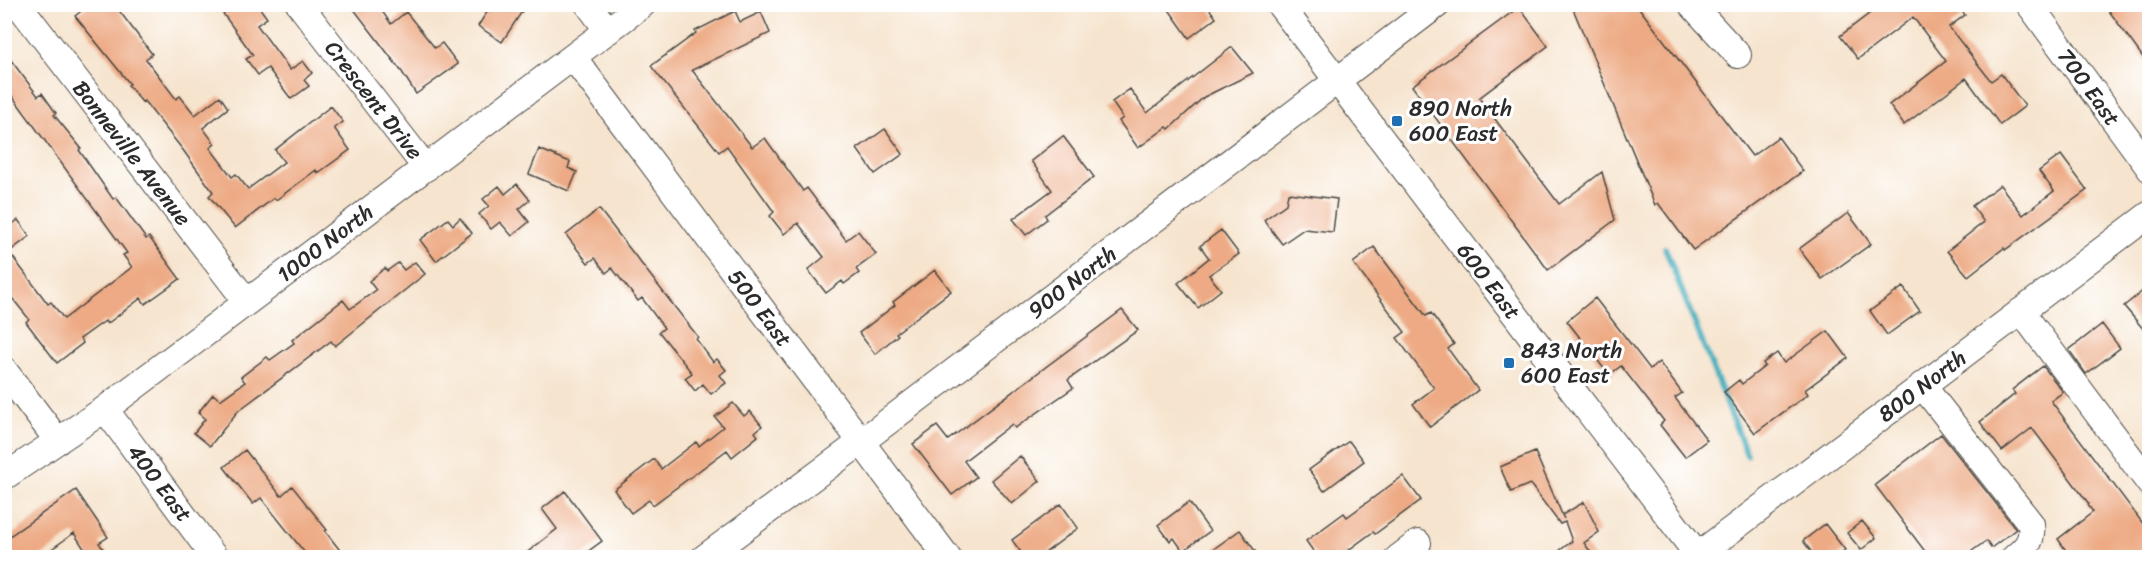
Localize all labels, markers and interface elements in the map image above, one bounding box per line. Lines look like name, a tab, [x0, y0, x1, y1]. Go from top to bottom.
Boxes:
street label: Crescent Drive	[314, 31, 434, 169]
street label: 700 East	[2047, 39, 2131, 135]
street label: Bonneville Avenue	[62, 71, 202, 235]
place label: 890 North 600 East	[1409, 89, 1512, 153]
marker: 890 North 600 East	[1390, 114, 1404, 128]
street label: 1000 North	[268, 193, 382, 293]
street label: 600 East	[1447, 234, 1532, 329]
street label: 900 North	[1019, 235, 1125, 329]
street label: 500 East	[717, 260, 803, 356]
place label: 843 North 600 East	[1521, 331, 1622, 395]
street label: 800 North	[1869, 339, 1975, 433]
marker: 843 North 600 East	[1502, 356, 1516, 370]
street label: 400 East	[117, 435, 203, 531]

